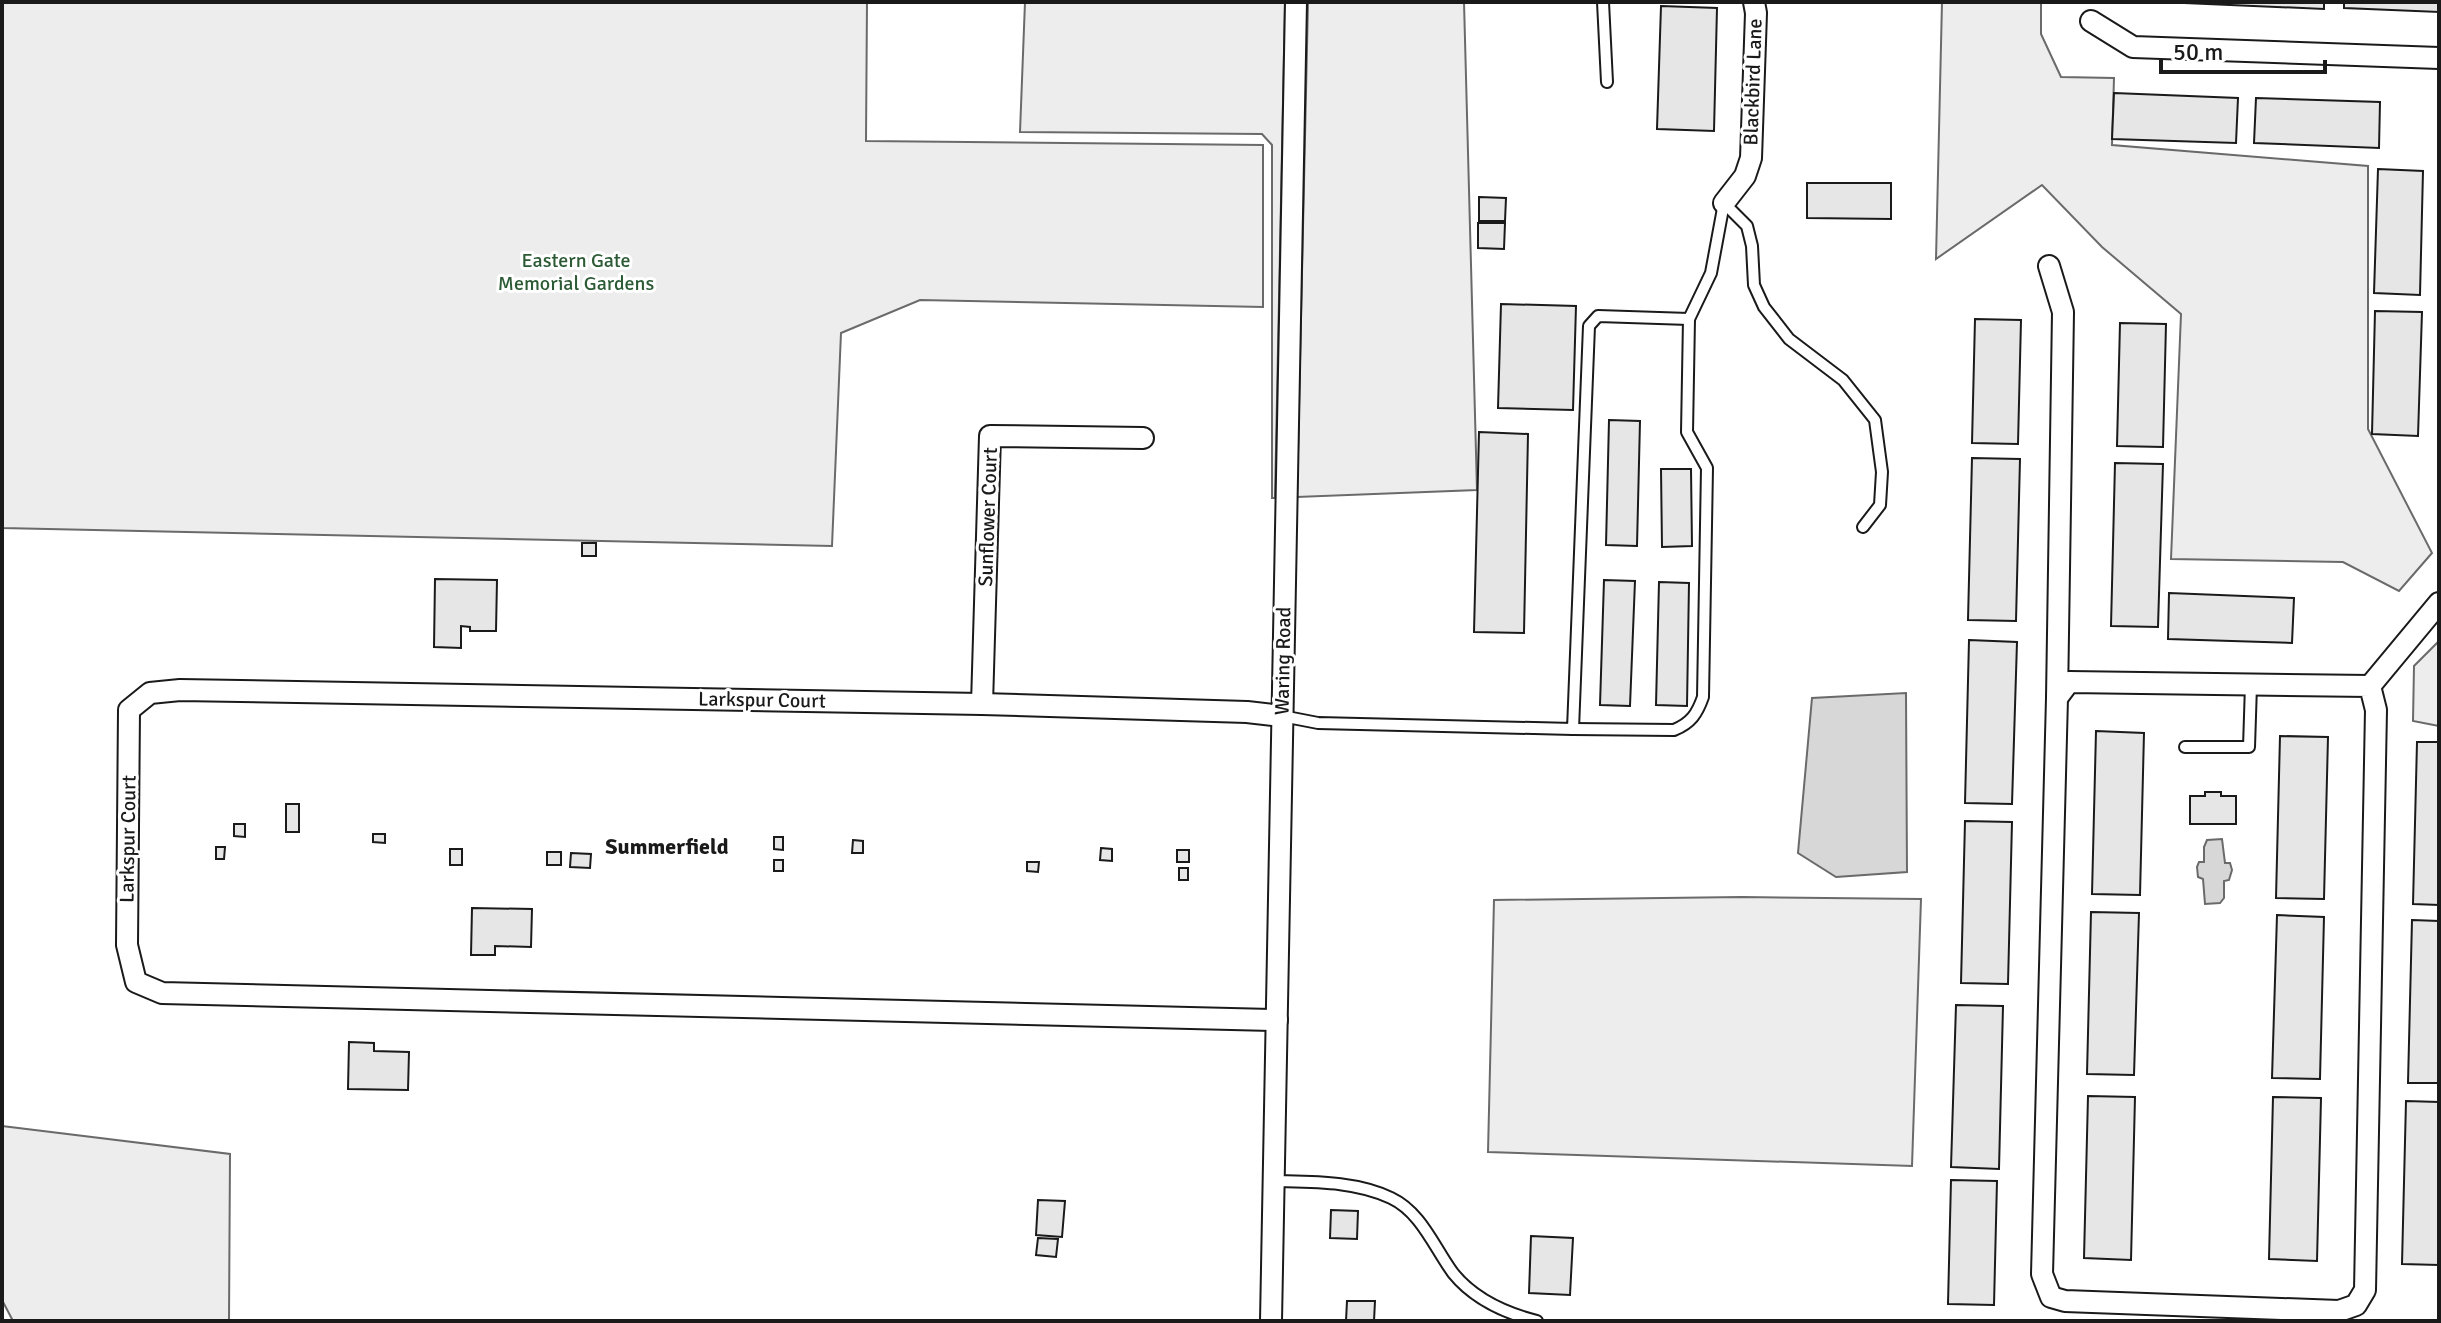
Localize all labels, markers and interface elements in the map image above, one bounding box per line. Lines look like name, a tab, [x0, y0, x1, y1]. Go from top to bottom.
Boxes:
street label: Blackbird Lane	[1738, 18, 1768, 146]
scale bar	[2161, 24, 2325, 74]
text: 50 m	[2173, 37, 2223, 67]
park label: Eastern Gate Memorial Gardens	[498, 248, 654, 296]
street label: Sunflower Court	[973, 447, 1003, 587]
street label: Waring Road	[1270, 607, 1296, 715]
street label: Larkspur Court	[698, 686, 826, 714]
street label: Larkspur Court	[114, 775, 142, 903]
district label: Summerfield	[605, 833, 729, 860]

